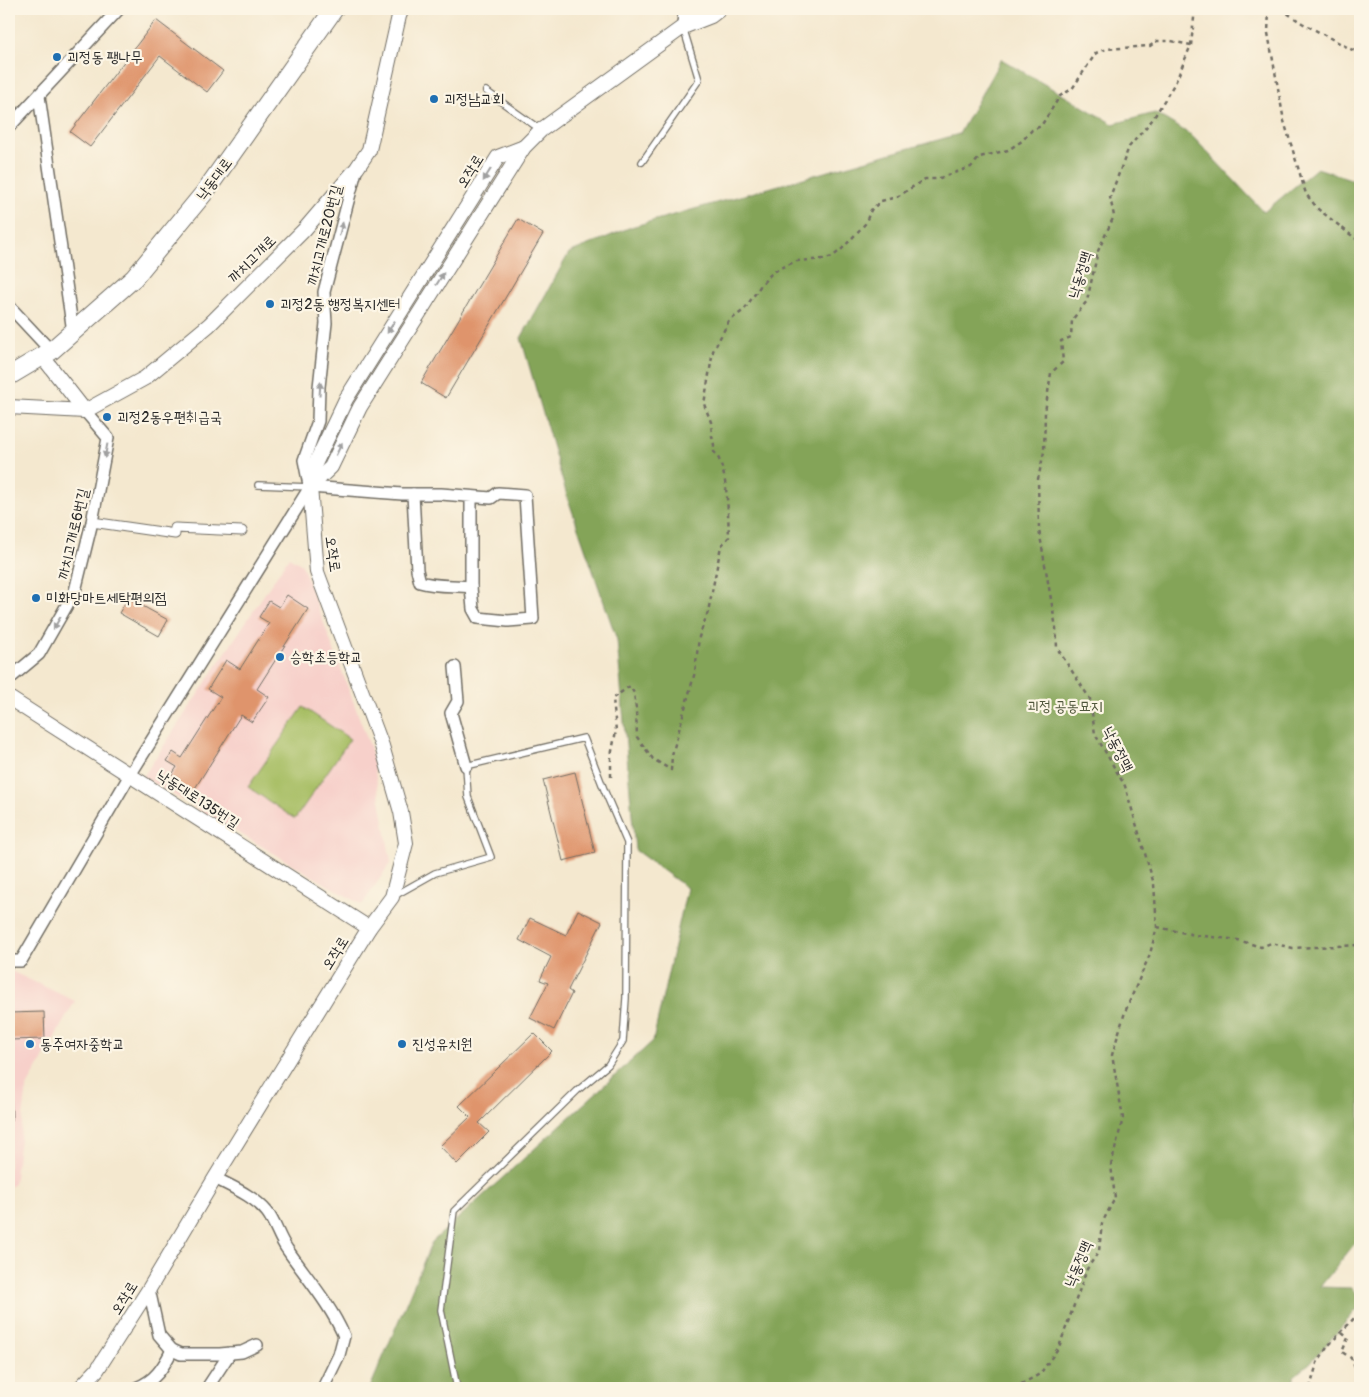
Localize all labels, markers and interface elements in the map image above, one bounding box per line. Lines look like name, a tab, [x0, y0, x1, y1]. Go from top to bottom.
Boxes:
place label: 괴정동 팽나무	[67, 48, 143, 67]
marker: 괴정동 팽나무	[51, 51, 63, 63]
place label: 괴정남교회	[444, 90, 504, 109]
marker: 괴정남교회	[428, 93, 440, 105]
street label: 오작로	[453, 151, 488, 192]
street label: 낙동대로	[192, 154, 237, 204]
one-way arrow	[482, 168, 492, 182]
street label: 까치고개로20번길	[303, 183, 346, 287]
one-way arrow	[337, 221, 345, 236]
street label: 까치고개로	[224, 231, 280, 287]
street label: 낙동정맥	[1064, 249, 1097, 301]
one-way arrow	[435, 273, 444, 286]
place label: 괴정2동 행정복지센터	[280, 295, 400, 314]
marker: 괴정2동 행정복지센터	[264, 298, 276, 310]
one-way arrow	[387, 321, 396, 334]
one-way arrow	[316, 380, 324, 396]
place label: 괴정2동우편취급국	[117, 408, 222, 427]
marker: 괴정2동우편취급국	[101, 411, 113, 423]
one-way arrow	[335, 442, 343, 456]
one-way arrow	[102, 443, 110, 458]
street label: 까치고개로6번길	[54, 487, 93, 582]
street label: 오작로	[321, 535, 344, 573]
place label: 미화당마트세탁편의점	[46, 589, 167, 608]
marker: 미화당마트세탁편의점	[30, 592, 42, 604]
one-way arrow	[52, 616, 61, 629]
place label: 승학초등학교	[290, 648, 362, 667]
marker: 승학초등학교	[274, 651, 286, 663]
park label: 괴정 공동묘지	[1027, 697, 1103, 716]
street label: 낙동정맥	[1098, 723, 1137, 775]
street label: 낙동대로135번길	[153, 766, 243, 833]
street label: 오작로	[318, 933, 353, 974]
place label: 동주여자중학교	[40, 1035, 125, 1054]
place label: 진성유치원	[412, 1035, 472, 1054]
marker: 동주여자중학교	[24, 1038, 36, 1050]
marker: 진성유치원	[396, 1038, 408, 1050]
street label: 낙동정맥	[1060, 1238, 1097, 1290]
street label: 오작로	[107, 1278, 142, 1319]

